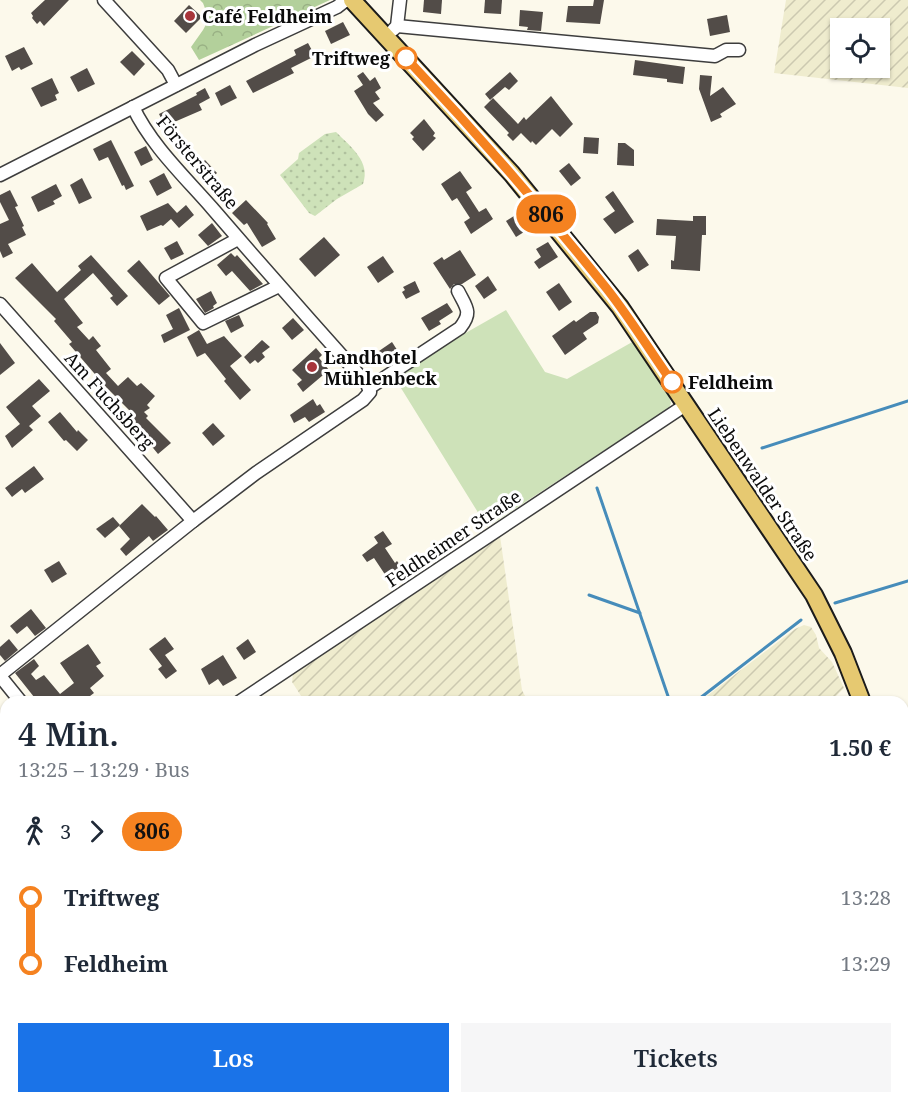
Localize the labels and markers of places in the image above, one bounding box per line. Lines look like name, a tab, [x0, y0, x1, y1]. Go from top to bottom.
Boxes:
place label: Café Feldheim	[202, 4, 333, 28]
marker: Café Feldheim	[183, 9, 197, 23]
place label: Triftweg	[312, 46, 391, 70]
marker: Triftweg	[395, 47, 417, 69]
place label: Landhotel Mühlenbeck	[324, 345, 437, 390]
marker: Landhotel Mühlenbeck	[305, 360, 319, 374]
place label: Feldheim	[688, 370, 773, 394]
marker: Feldheim	[661, 371, 683, 393]

